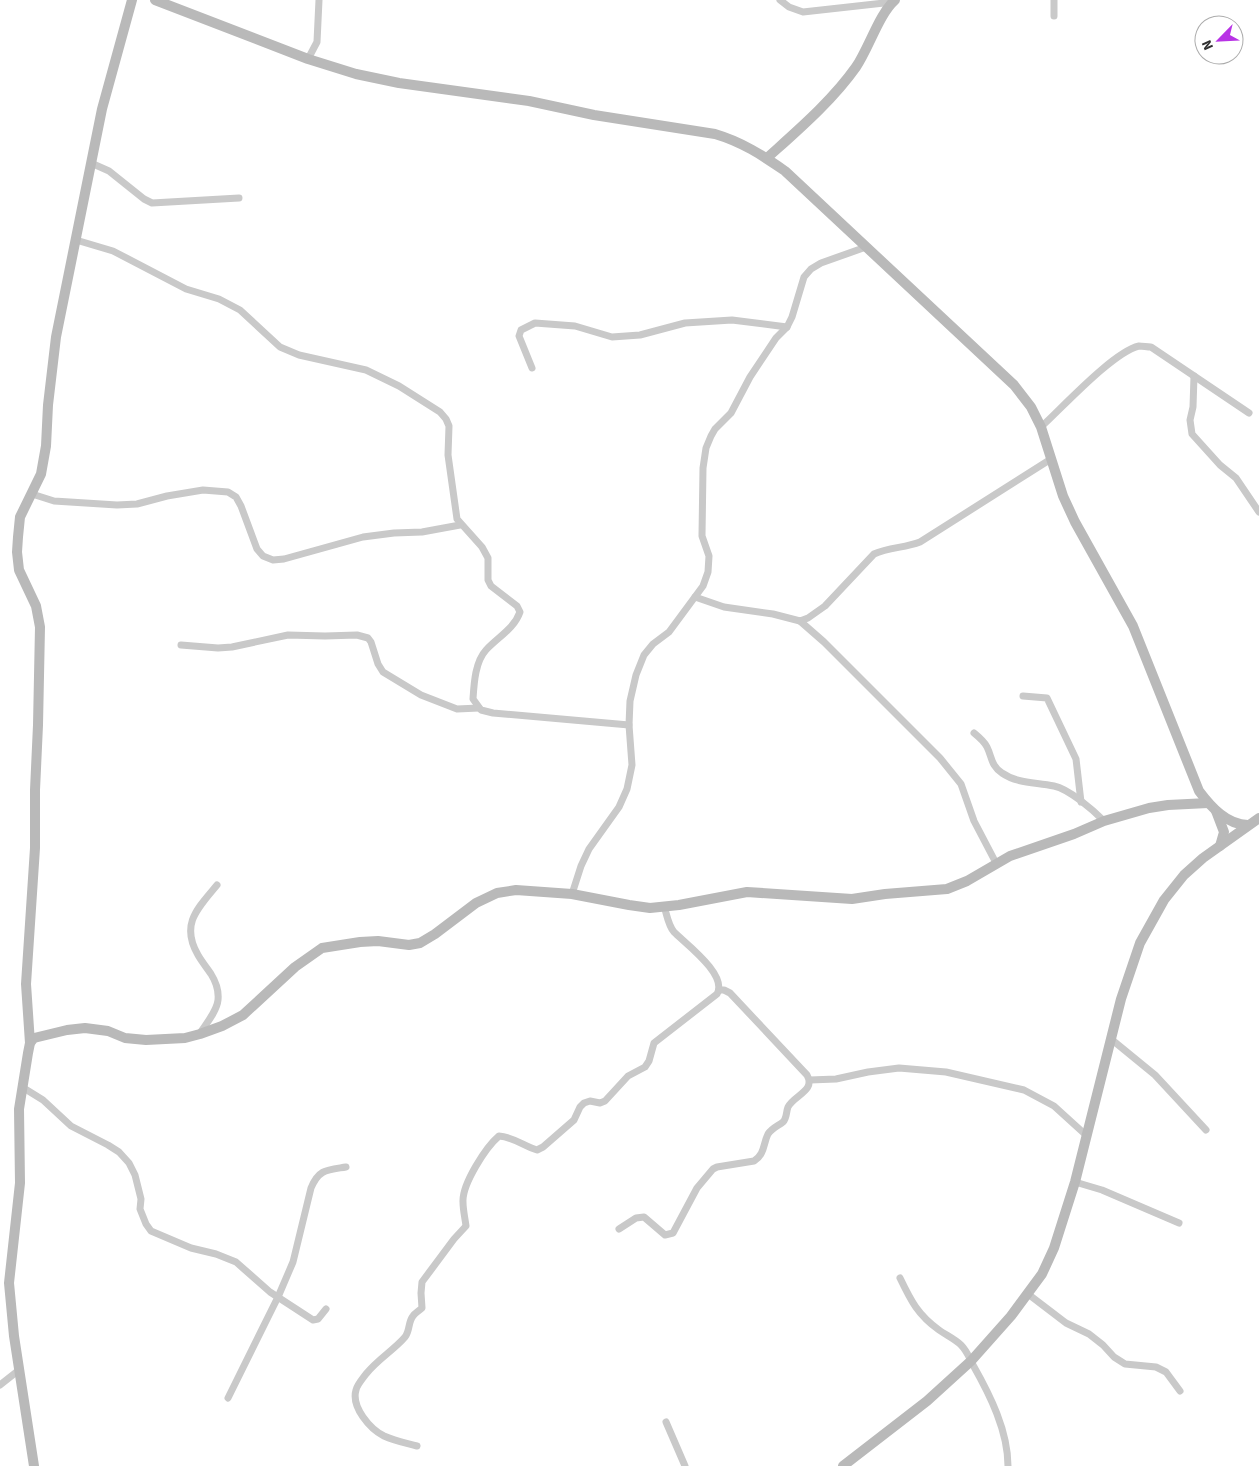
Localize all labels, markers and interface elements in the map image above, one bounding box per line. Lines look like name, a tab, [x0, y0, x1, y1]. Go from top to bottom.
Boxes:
north arrow	[1194, 15, 1244, 65]
text: N	[1197, 37, 1219, 53]

